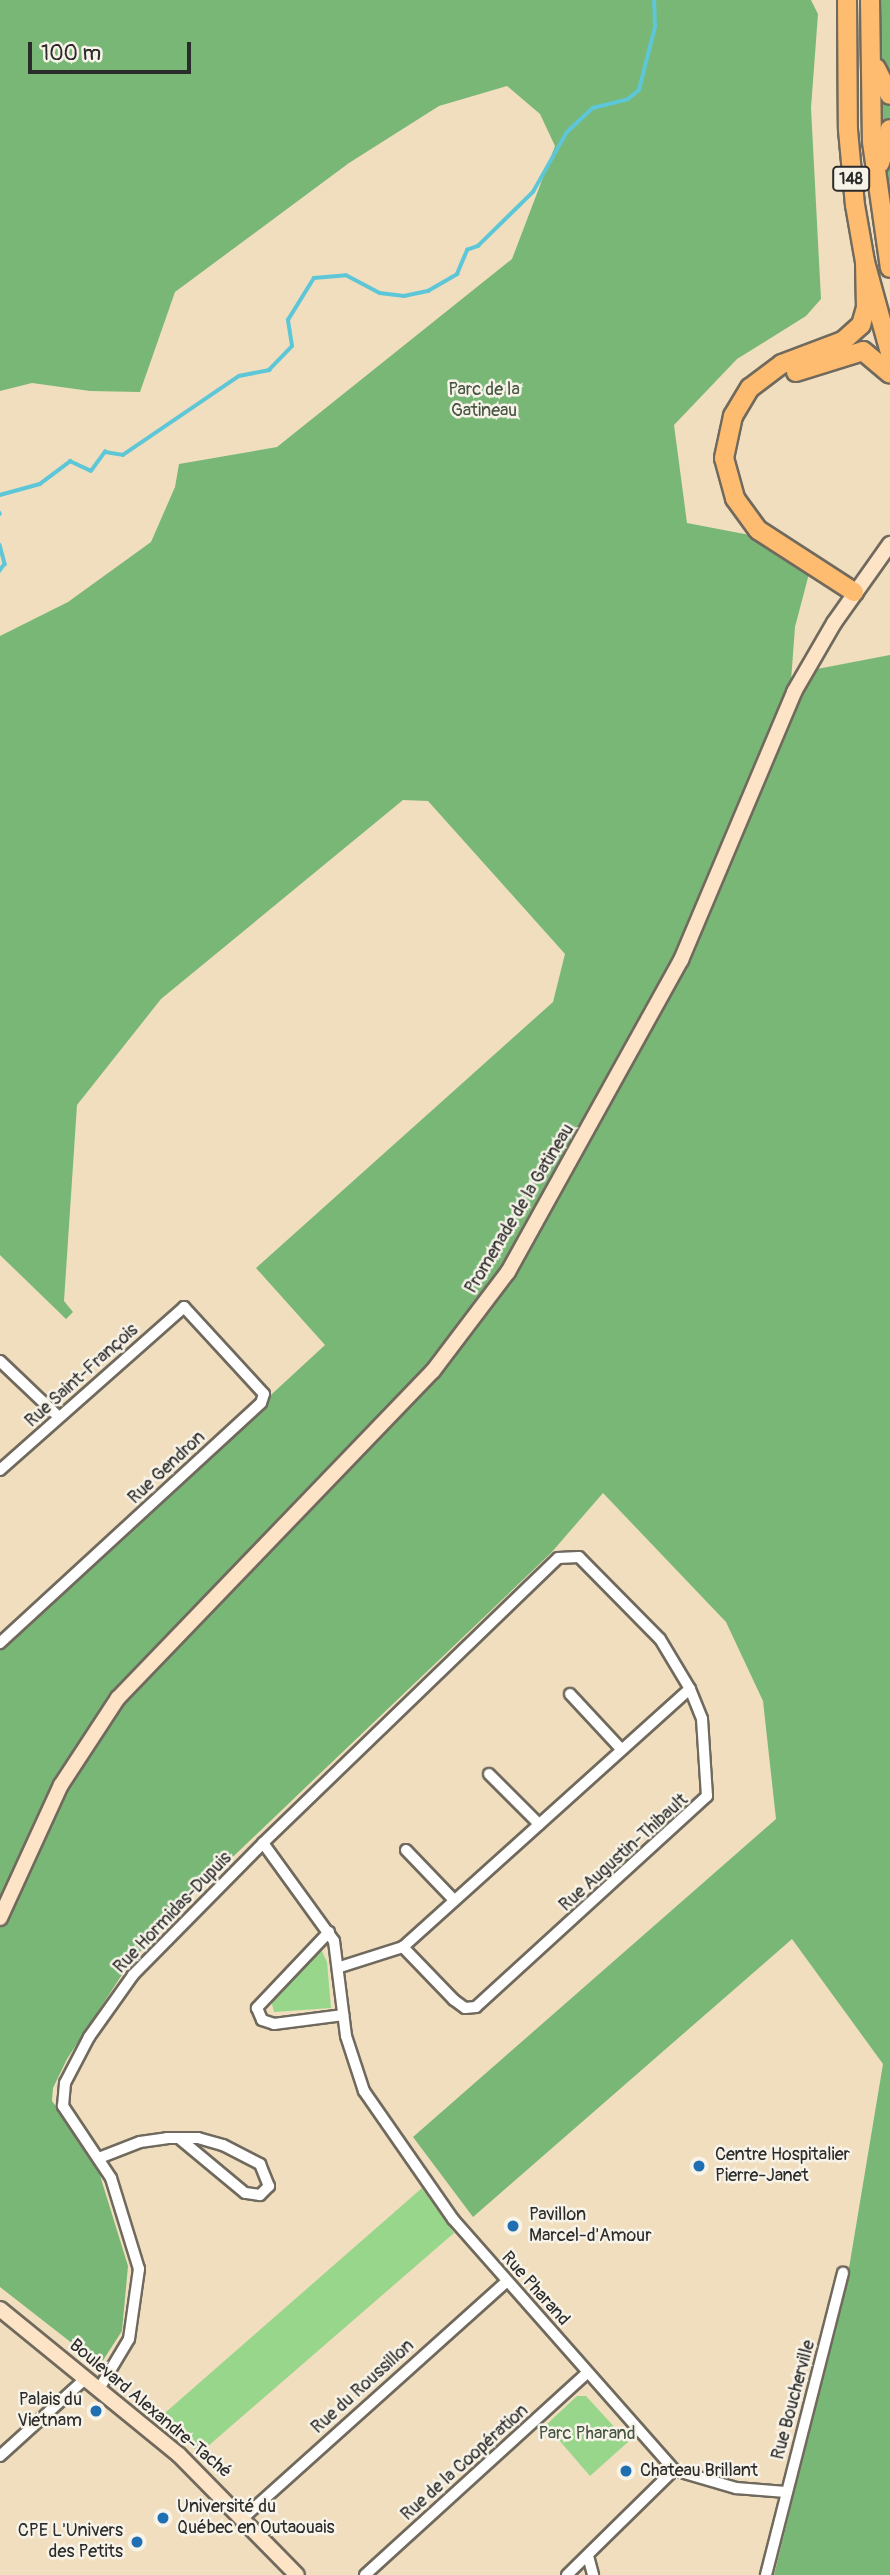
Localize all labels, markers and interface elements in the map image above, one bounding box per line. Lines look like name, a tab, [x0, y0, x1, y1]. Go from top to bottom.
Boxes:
scale bar	[32, 28, 194, 72]
text: 100 m	[41, 40, 101, 67]
road number: 148	[832, 167, 870, 192]
park label: Parc de la Gatineau	[448, 380, 520, 422]
street label: Promenade de la Gatineau	[461, 1120, 579, 1298]
street label: Rue Saint-François	[21, 1320, 143, 1432]
street label: Rue Gendron	[124, 1427, 210, 1509]
street label: Rue Augustin-Thibault	[555, 1789, 693, 1917]
street label: Rue Hormidas-Dupuis	[109, 1848, 237, 1978]
place label: Centre Hospitalier Pierre-Janet	[715, 2145, 850, 2188]
marker: Centre Hospitalier Pierre-Janet	[689, 2156, 709, 2176]
place label: Pavillon Marcel-d'Amour	[529, 2205, 652, 2248]
marker: Pavillon Marcel-d'Amour	[503, 2216, 523, 2236]
street label: Rue Pharand	[496, 2247, 574, 2331]
street label: Boulevard Alexandre-Taché	[65, 2335, 235, 2483]
street label: Rue du Roussillon	[307, 2335, 419, 2439]
street label: Rue Boucherville	[768, 2338, 820, 2462]
place label: Palais du Vietnam	[17, 2390, 82, 2432]
street label: Rue de la Coopération	[397, 2400, 533, 2526]
marker: Palais du Vietnam	[88, 2403, 104, 2419]
park label: Parc Pharand	[538, 2423, 636, 2445]
place label: Chateau Brillant	[640, 2460, 758, 2482]
marker: Chateau Brillant	[618, 2463, 634, 2479]
place label: Université du Québec en Outaouais	[177, 2497, 334, 2540]
marker: Université du Québec en Outaouais	[155, 2510, 171, 2526]
place label: CPE L'Univers des Petits	[18, 2521, 123, 2564]
marker: CPE L'Univers des Petits	[129, 2534, 145, 2550]

